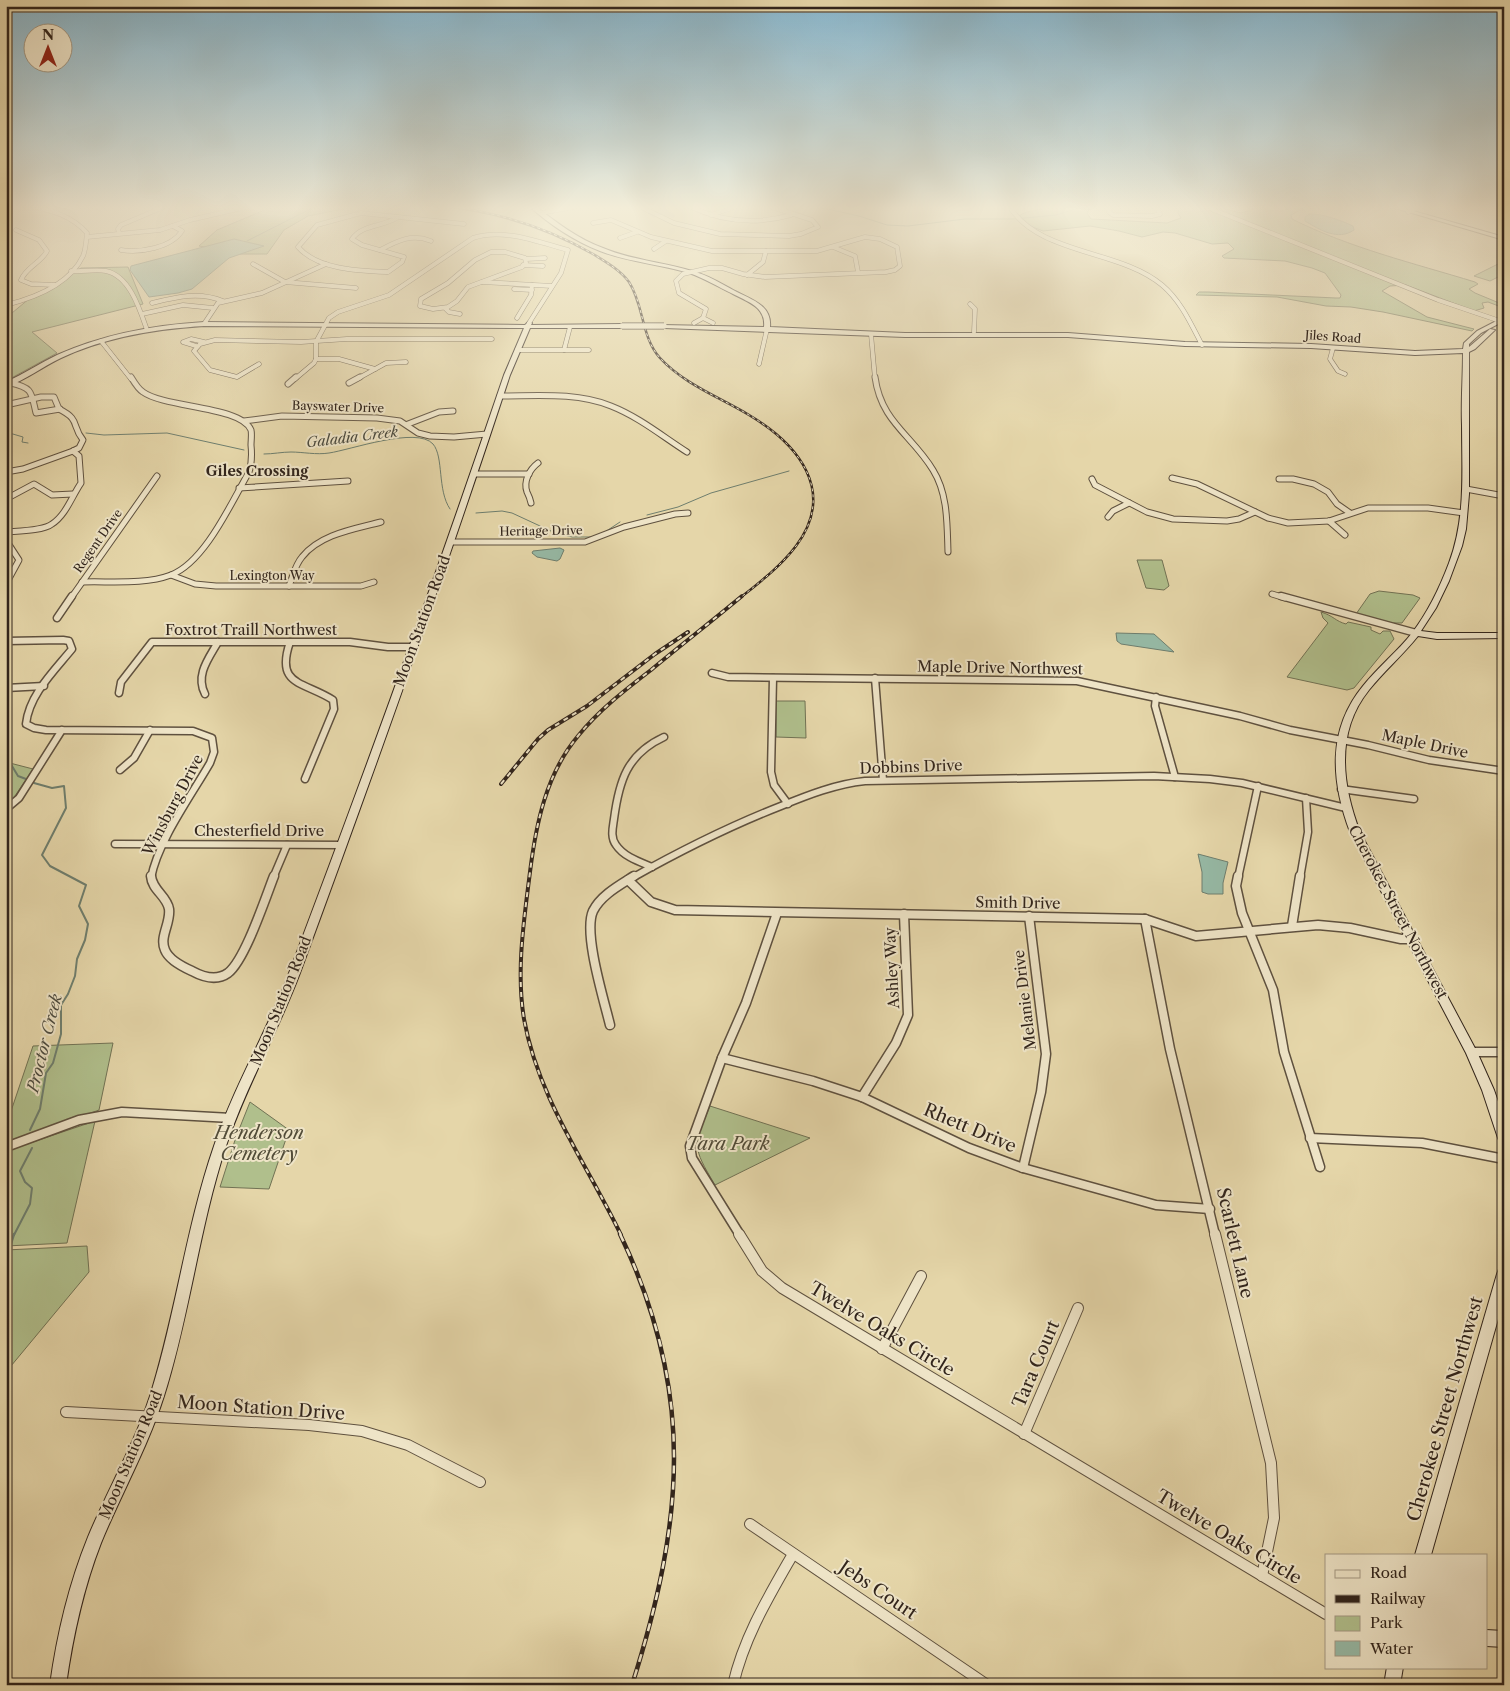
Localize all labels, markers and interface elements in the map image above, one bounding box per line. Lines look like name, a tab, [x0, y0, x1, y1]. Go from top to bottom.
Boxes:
north arrow	[22, 22, 72, 72]
text: N	[42, 26, 54, 44]
street label: Jiles Road	[1302, 327, 1362, 346]
street label: Bayswater Drive	[292, 397, 385, 416]
water label: Galadia Creek	[305, 422, 400, 452]
district label: Giles Crossing	[206, 462, 309, 480]
street label: Regent Drive	[70, 506, 125, 576]
street label: Heritage Drive	[499, 522, 583, 539]
street label: Moon Station Road	[389, 553, 454, 689]
street label: Lexington Way	[229, 568, 315, 583]
street label: Foxtrot Traill Northwest	[165, 620, 338, 639]
street label: Maple Drive Northwest	[917, 657, 1084, 678]
street label: Maple Drive	[1380, 725, 1470, 762]
street label: Winsburg Drive	[137, 751, 207, 860]
street label: Dobbins Drive	[859, 755, 963, 778]
street label: Chesterfield Drive	[194, 821, 324, 840]
street label: Cherokee Street Northwest	[1345, 822, 1453, 1003]
street label: Smith Drive	[975, 892, 1061, 913]
street label: Ashley Way	[880, 926, 903, 1010]
street label: Moon Station Road	[246, 933, 315, 1068]
street label: Melanie Drive	[1009, 949, 1040, 1051]
water label: Proctor Creek	[22, 991, 66, 1096]
street label: Rhett Drive	[920, 1099, 1020, 1157]
park label: Henderson Cemetery	[212, 1122, 304, 1165]
park label: Tara Park	[686, 1133, 770, 1155]
street label: Scarlett Lane	[1212, 1186, 1258, 1300]
street label: Twelve Oaks Circle	[805, 1277, 959, 1381]
street label: Cherokee Street Northwest	[1402, 1293, 1488, 1524]
street label: Tara Court	[1008, 1316, 1064, 1411]
street label: Moon Station Road	[95, 1387, 166, 1522]
street label: Moon Station Drive	[176, 1391, 346, 1425]
street label: Twelve Oaks Circle	[1152, 1485, 1306, 1589]
street label: Jebs Court	[832, 1554, 922, 1625]
legend	[1325, 1554, 1488, 1668]
text: Road	[1370, 1563, 1407, 1582]
text: Railway	[1370, 1589, 1426, 1608]
text: Park	[1370, 1613, 1404, 1632]
text: Water	[1369, 1639, 1414, 1658]

